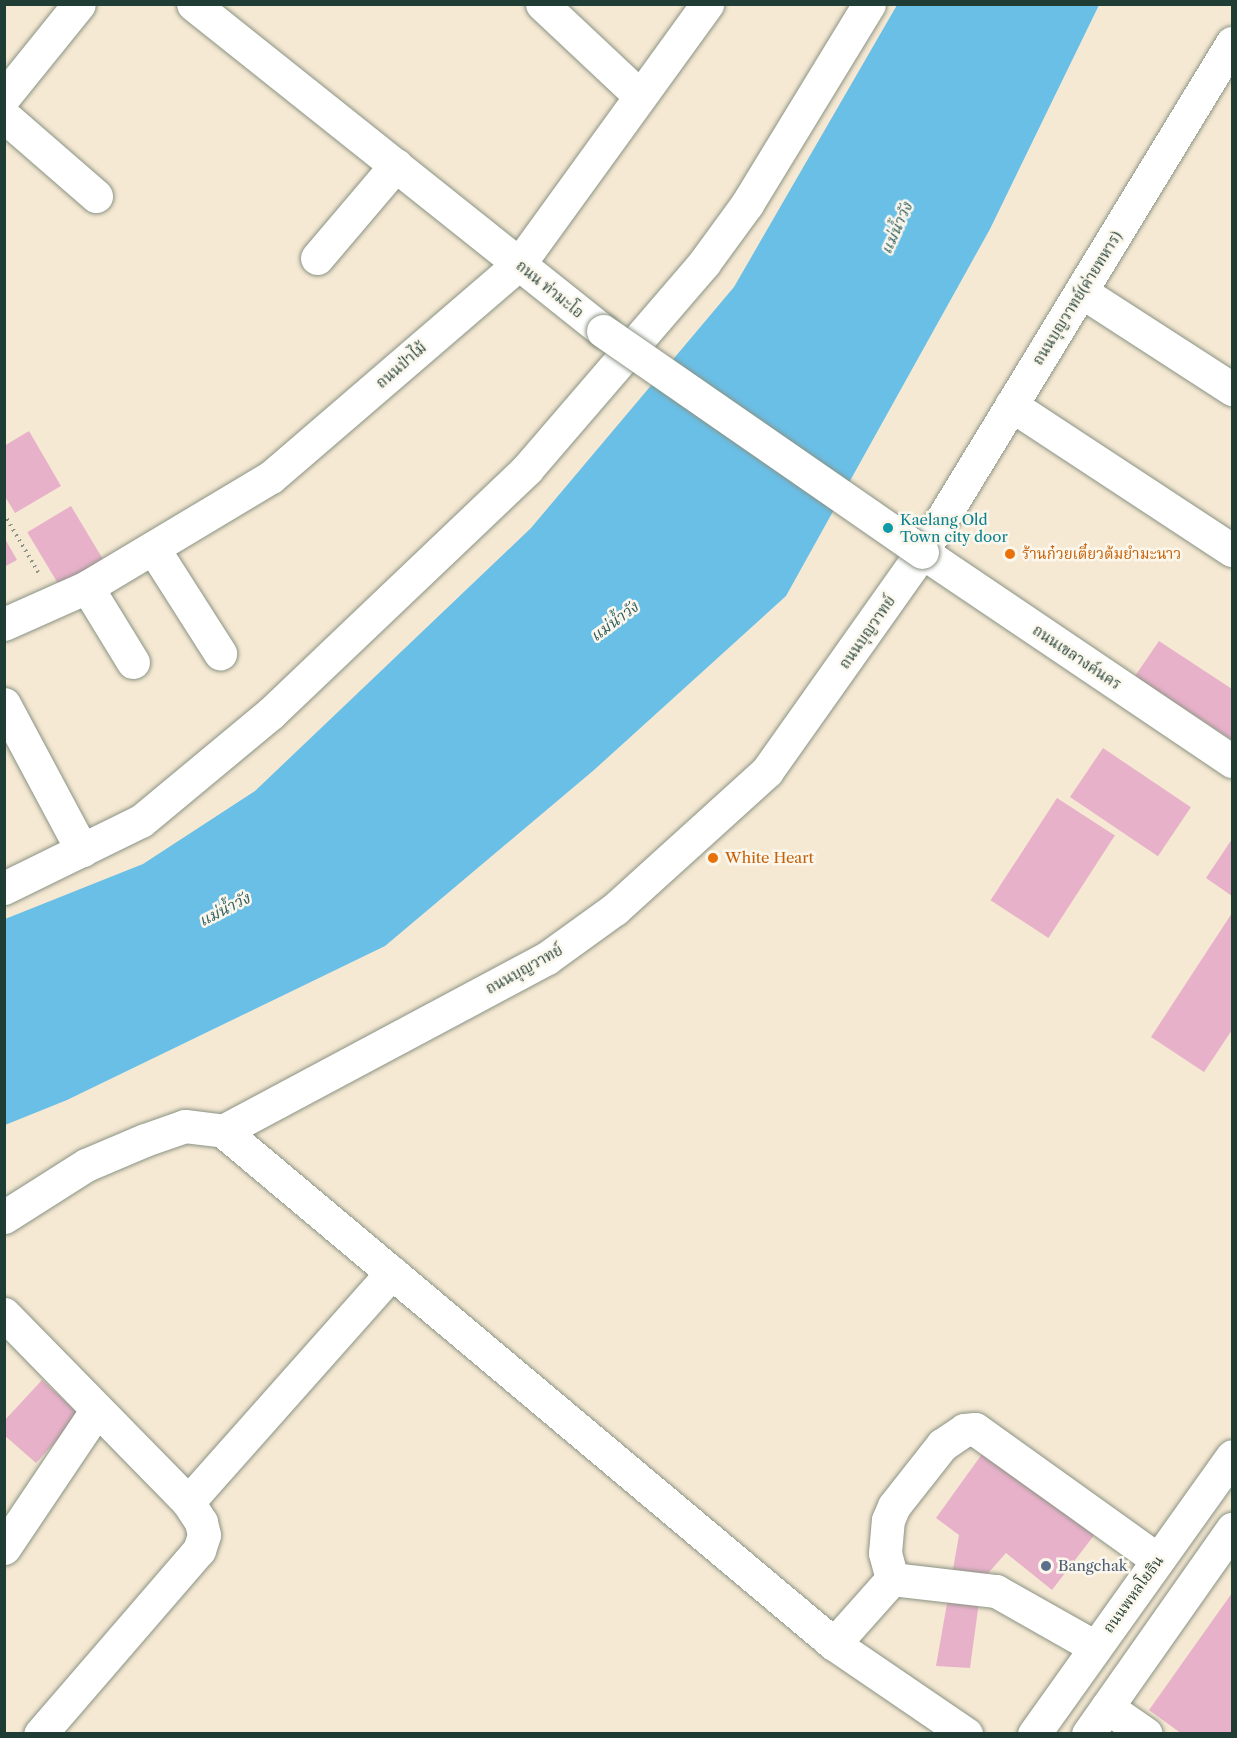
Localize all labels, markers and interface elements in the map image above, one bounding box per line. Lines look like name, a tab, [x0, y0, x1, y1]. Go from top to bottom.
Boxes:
water label: แม่น้ำวัง	[876, 199, 916, 257]
street label: ถนนบุญวาทย์(ค่ายทหาร)	[1029, 228, 1125, 368]
street label: ถนน ท่ามะโอ	[513, 256, 587, 322]
street label: ถนนป่าไม้	[372, 338, 430, 392]
place label: Kaelang Old Town city door	[900, 510, 1008, 545]
marker: Kaelang Old Town city door	[881, 521, 895, 535]
place label: ร้านก๋วยเตี๋ยวต้มยำมะนาว	[1022, 545, 1181, 563]
marker: ร้านก๋วยเตี๋ยวต้มยำมะนาว	[1003, 547, 1017, 561]
street label: ถนนบุญวาทย์	[835, 592, 899, 672]
water label: แม่น้ำวัง	[586, 597, 642, 645]
street label: ถนนเขลางค์นคร	[1029, 621, 1125, 693]
place label: White Heart	[725, 849, 814, 867]
marker: White Heart	[706, 851, 720, 865]
water label: แม่น้ำวัง	[195, 888, 253, 930]
street label: ถนนบุญวาทย์	[482, 940, 566, 998]
street label: ถนนพหลโยธิน	[1099, 1552, 1167, 1636]
place label: Bangchak	[1058, 1557, 1127, 1575]
marker: Bangchak	[1039, 1559, 1053, 1573]

